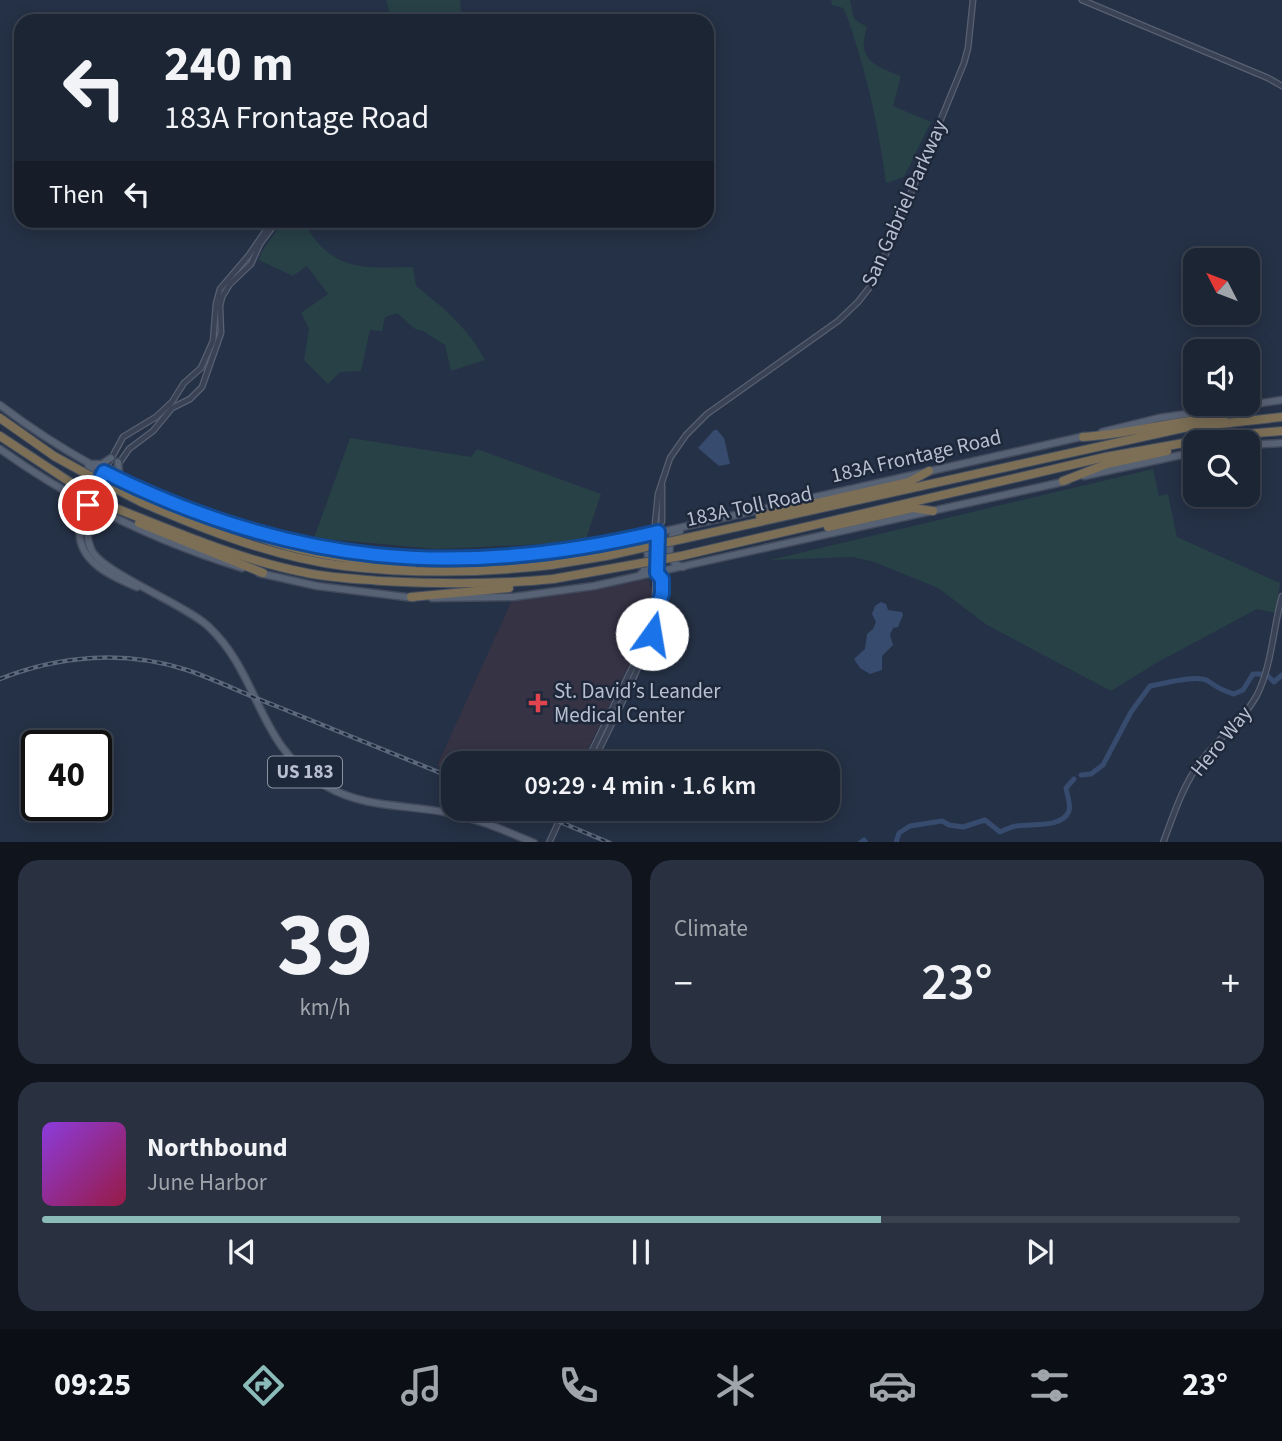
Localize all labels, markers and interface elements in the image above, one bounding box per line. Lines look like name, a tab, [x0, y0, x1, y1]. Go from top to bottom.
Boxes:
text: 240 m	[164, 30, 293, 100]
icon: left	[49, 42, 140, 133]
text: 183A Frontage Road	[164, 95, 429, 141]
street label: San Gabriel Parkway	[854, 115, 954, 291]
icon: left	[118, 175, 156, 213]
text: Then	[49, 176, 104, 213]
north arrow	[1183, 248, 1260, 326]
map controls	[1183, 248, 1260, 507]
button: sound	[1183, 339, 1260, 416]
street label: 183A Frontage Road	[828, 422, 1004, 490]
button: search	[1183, 430, 1260, 507]
pin	[58, 475, 118, 535]
street label: 183A Toll Road	[683, 478, 815, 534]
icon: arrive	[69, 486, 107, 524]
position arrow	[615, 597, 689, 671]
place label: St. David’s Leander Medical Center	[554, 676, 721, 730]
marker: St. David’s Leander Medical Center	[528, 693, 548, 713]
street label: Hero Way	[1183, 699, 1259, 783]
speed limit sign: 40	[21, 730, 112, 821]
road number: US 183	[268, 757, 342, 788]
text: 09:29 · 4 min · 1.6 km	[525, 767, 756, 804]
text: 39	[277, 881, 373, 1010]
text: Climate	[674, 912, 748, 945]
text: 23°	[921, 946, 993, 1020]
text: −	[674, 957, 693, 1011]
text: +	[1221, 957, 1240, 1011]
text: km/h	[299, 991, 351, 1024]
text: Northbound	[147, 1129, 288, 1166]
text: June Harbor	[147, 1166, 267, 1199]
icon: previous	[223, 1233, 261, 1271]
icon: pause	[622, 1233, 660, 1271]
icon: next	[1021, 1233, 1059, 1271]
icon: directions	[239, 1361, 288, 1410]
icon: music	[397, 1361, 446, 1410]
icon: phone	[554, 1361, 603, 1410]
icon: climate	[711, 1361, 760, 1410]
icon: car	[868, 1361, 917, 1410]
icon: filters	[1025, 1361, 1074, 1410]
text: 09:25	[54, 1362, 131, 1408]
text: 23°	[1182, 1362, 1228, 1408]

